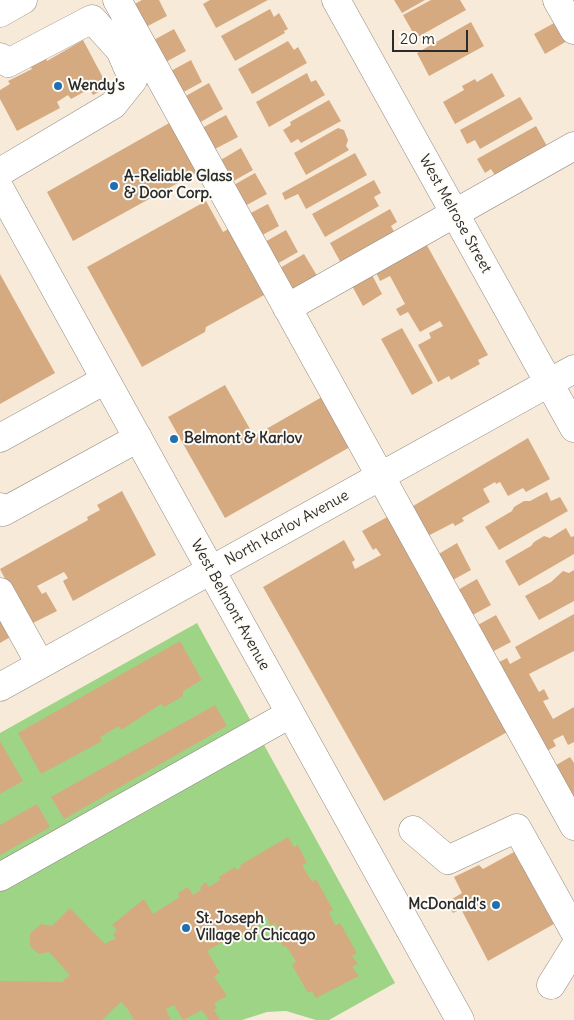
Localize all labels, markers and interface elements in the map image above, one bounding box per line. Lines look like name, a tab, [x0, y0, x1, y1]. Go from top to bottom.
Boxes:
scale bar	[394, 20, 470, 52]
text: 20 m	[400, 29, 435, 48]
place label: Wendy's	[68, 77, 125, 95]
marker: Wendy's	[52, 80, 64, 92]
street label: West Melrose Street	[415, 151, 495, 277]
place label: A-Reliable Glass & Door Corp.	[124, 168, 232, 203]
marker: A-Reliable Glass & Door Corp.	[108, 180, 120, 192]
place label: Belmont & Karlov	[184, 430, 302, 448]
marker: Belmont & Karlov	[168, 433, 180, 445]
street label: North Karlov Avenue	[222, 486, 352, 570]
street label: West Belmont Avenue	[187, 536, 273, 674]
place label: McDonald's	[408, 896, 486, 914]
marker: McDonald's	[490, 899, 502, 911]
place label: St. Joseph Village of Chicago	[196, 910, 316, 945]
marker: St. Joseph Village of Chicago	[180, 922, 192, 934]

